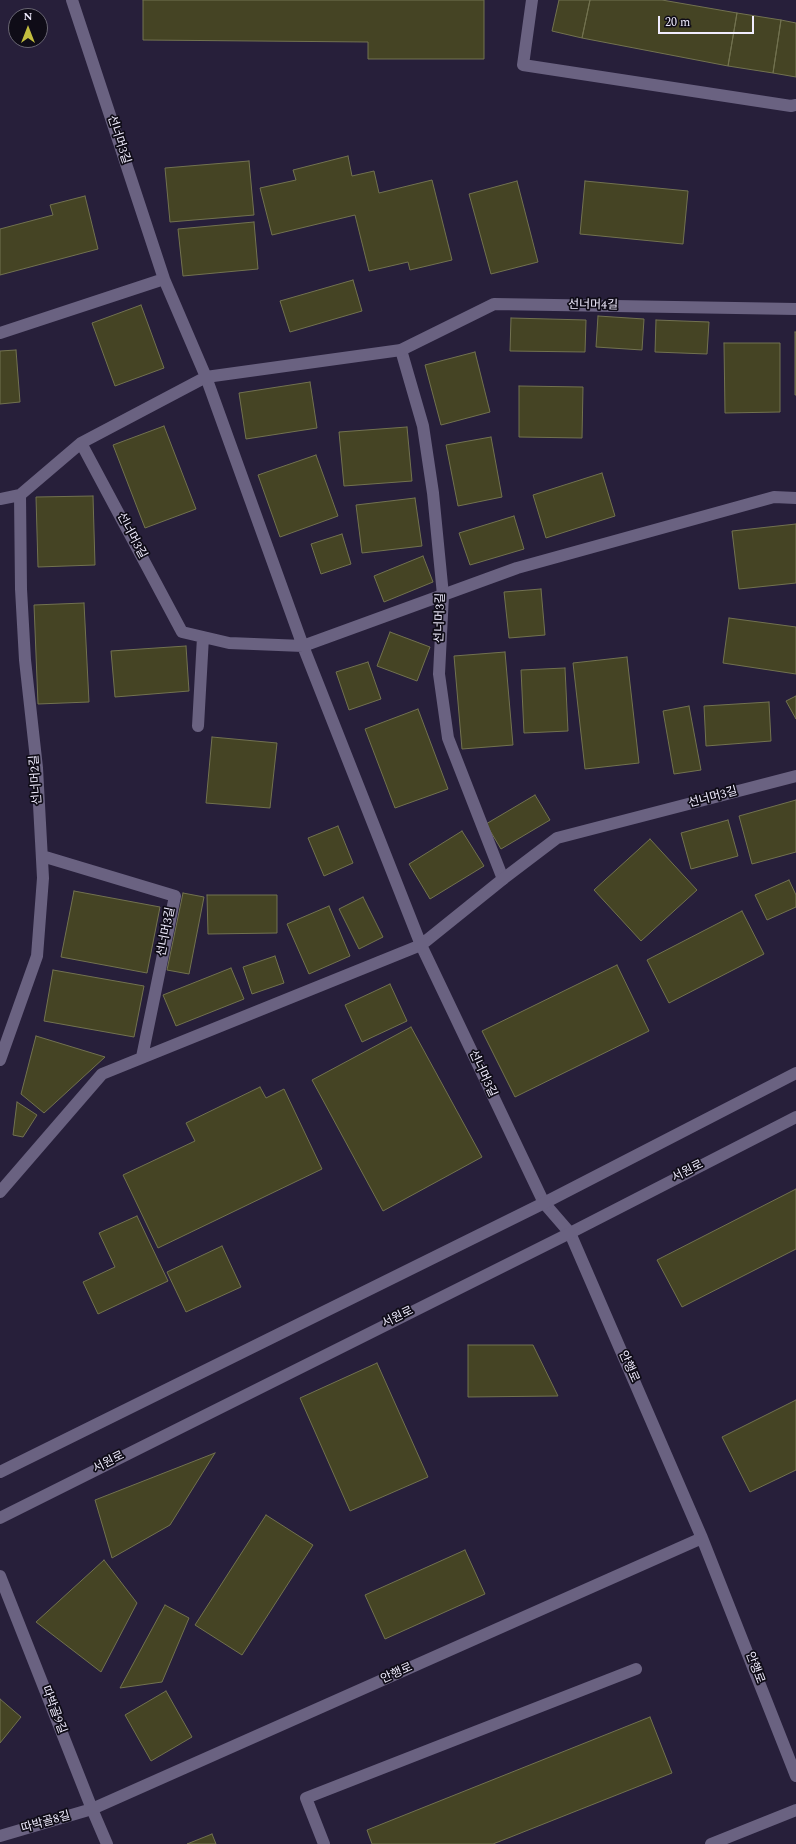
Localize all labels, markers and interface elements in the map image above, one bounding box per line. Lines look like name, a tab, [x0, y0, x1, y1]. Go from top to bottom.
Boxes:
north arrow	[8, 8, 48, 48]
text: N	[24, 8, 32, 25]
scale bar	[660, 8, 756, 34]
text: 20 m	[665, 13, 690, 32]
street label: 선너머3길	[103, 114, 133, 166]
street label: 선너머4길	[568, 298, 618, 314]
street label: 선너머3길	[113, 510, 149, 562]
street label: 선너머3길	[433, 593, 449, 643]
street label: 선너머2길	[28, 754, 46, 806]
street label: 선너머3길	[687, 785, 739, 811]
street label: 선너머3길	[155, 906, 179, 958]
street label: 선너머3길	[465, 1048, 499, 1100]
street label: 서원로	[670, 1158, 706, 1186]
street label: 서원로	[380, 1304, 416, 1332]
street label: 안행로	[615, 1349, 641, 1385]
street label: 서원로	[91, 1449, 127, 1477]
street label: 안행로	[741, 1650, 767, 1686]
street label: 안행로	[379, 1661, 415, 1687]
street label: 따박골9길	[37, 1684, 69, 1736]
street label: 따박골8길	[20, 1809, 72, 1837]

